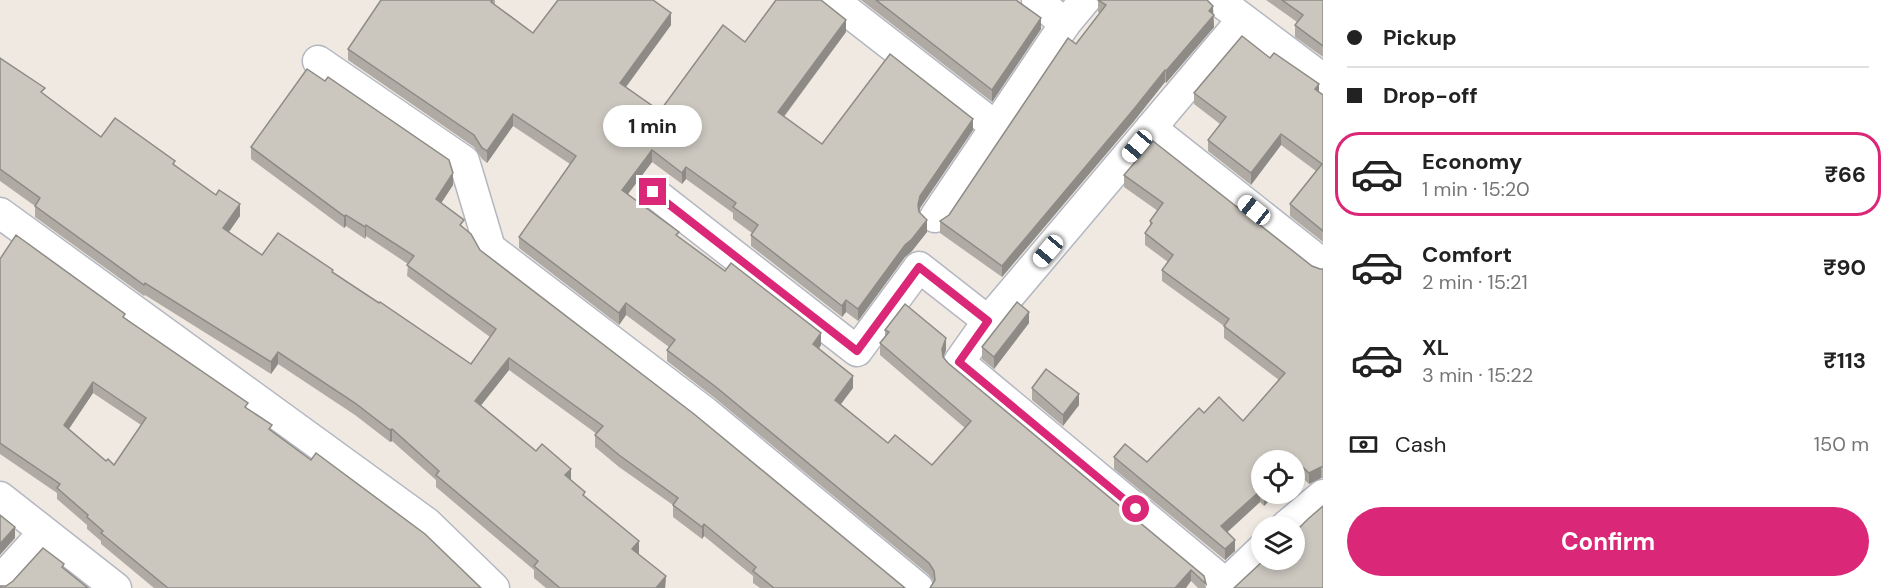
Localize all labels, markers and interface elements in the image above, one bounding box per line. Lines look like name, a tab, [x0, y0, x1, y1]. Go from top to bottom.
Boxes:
text: Pickup	[1383, 23, 1457, 52]
text: Drop-off	[1383, 81, 1478, 110]
callout: 1 min	[604, 105, 702, 147]
text: 1 min	[628, 113, 677, 139]
car	[1119, 126, 1155, 166]
icon: car	[1350, 147, 1404, 201]
text: Economy	[1422, 147, 1522, 176]
text: ₹66	[1825, 160, 1866, 189]
text: 1 min · 15:20	[1422, 176, 1530, 202]
route end	[639, 178, 666, 205]
car	[1234, 192, 1274, 228]
car	[1030, 231, 1066, 271]
icon: car	[1350, 240, 1404, 294]
text: Comfort	[1422, 240, 1512, 269]
text: ₹90	[1823, 253, 1866, 282]
text: 2 min · 15:21	[1422, 269, 1528, 295]
icon: car	[1350, 333, 1404, 387]
text: XL	[1422, 333, 1449, 362]
text: ₹113	[1823, 346, 1866, 375]
text: 3 min · 15:22	[1422, 362, 1533, 388]
icon: cash	[1347, 428, 1380, 461]
text: Cash	[1395, 430, 1446, 459]
text: 150 m	[1814, 431, 1869, 457]
map controls	[1251, 450, 1305, 570]
button: locate	[1251, 450, 1305, 504]
route start	[1122, 495, 1149, 522]
button: Confirm	[1347, 507, 1869, 576]
button: layers	[1251, 516, 1305, 570]

